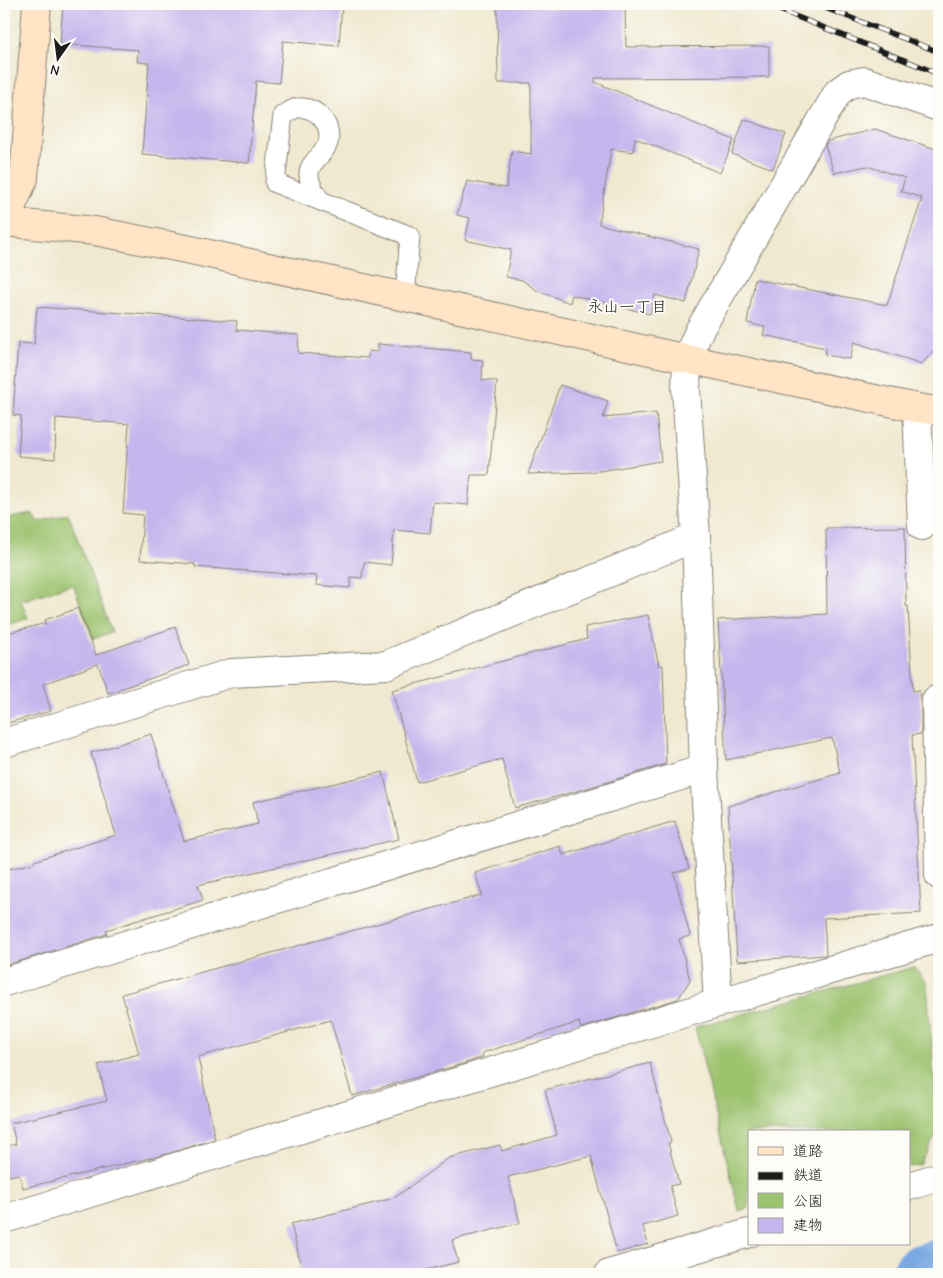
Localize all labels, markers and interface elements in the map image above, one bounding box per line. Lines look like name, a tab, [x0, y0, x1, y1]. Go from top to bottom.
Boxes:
north arrow	[32, 32, 82, 82]
text: N	[48, 61, 61, 79]
district label: 永山一丁目	[587, 298, 667, 316]
legend	[748, 1130, 910, 1246]
text: 道路	[793, 1142, 823, 1160]
text: 鉄道	[793, 1166, 823, 1184]
text: 公園	[793, 1192, 823, 1210]
text: 建物	[793, 1216, 823, 1234]

